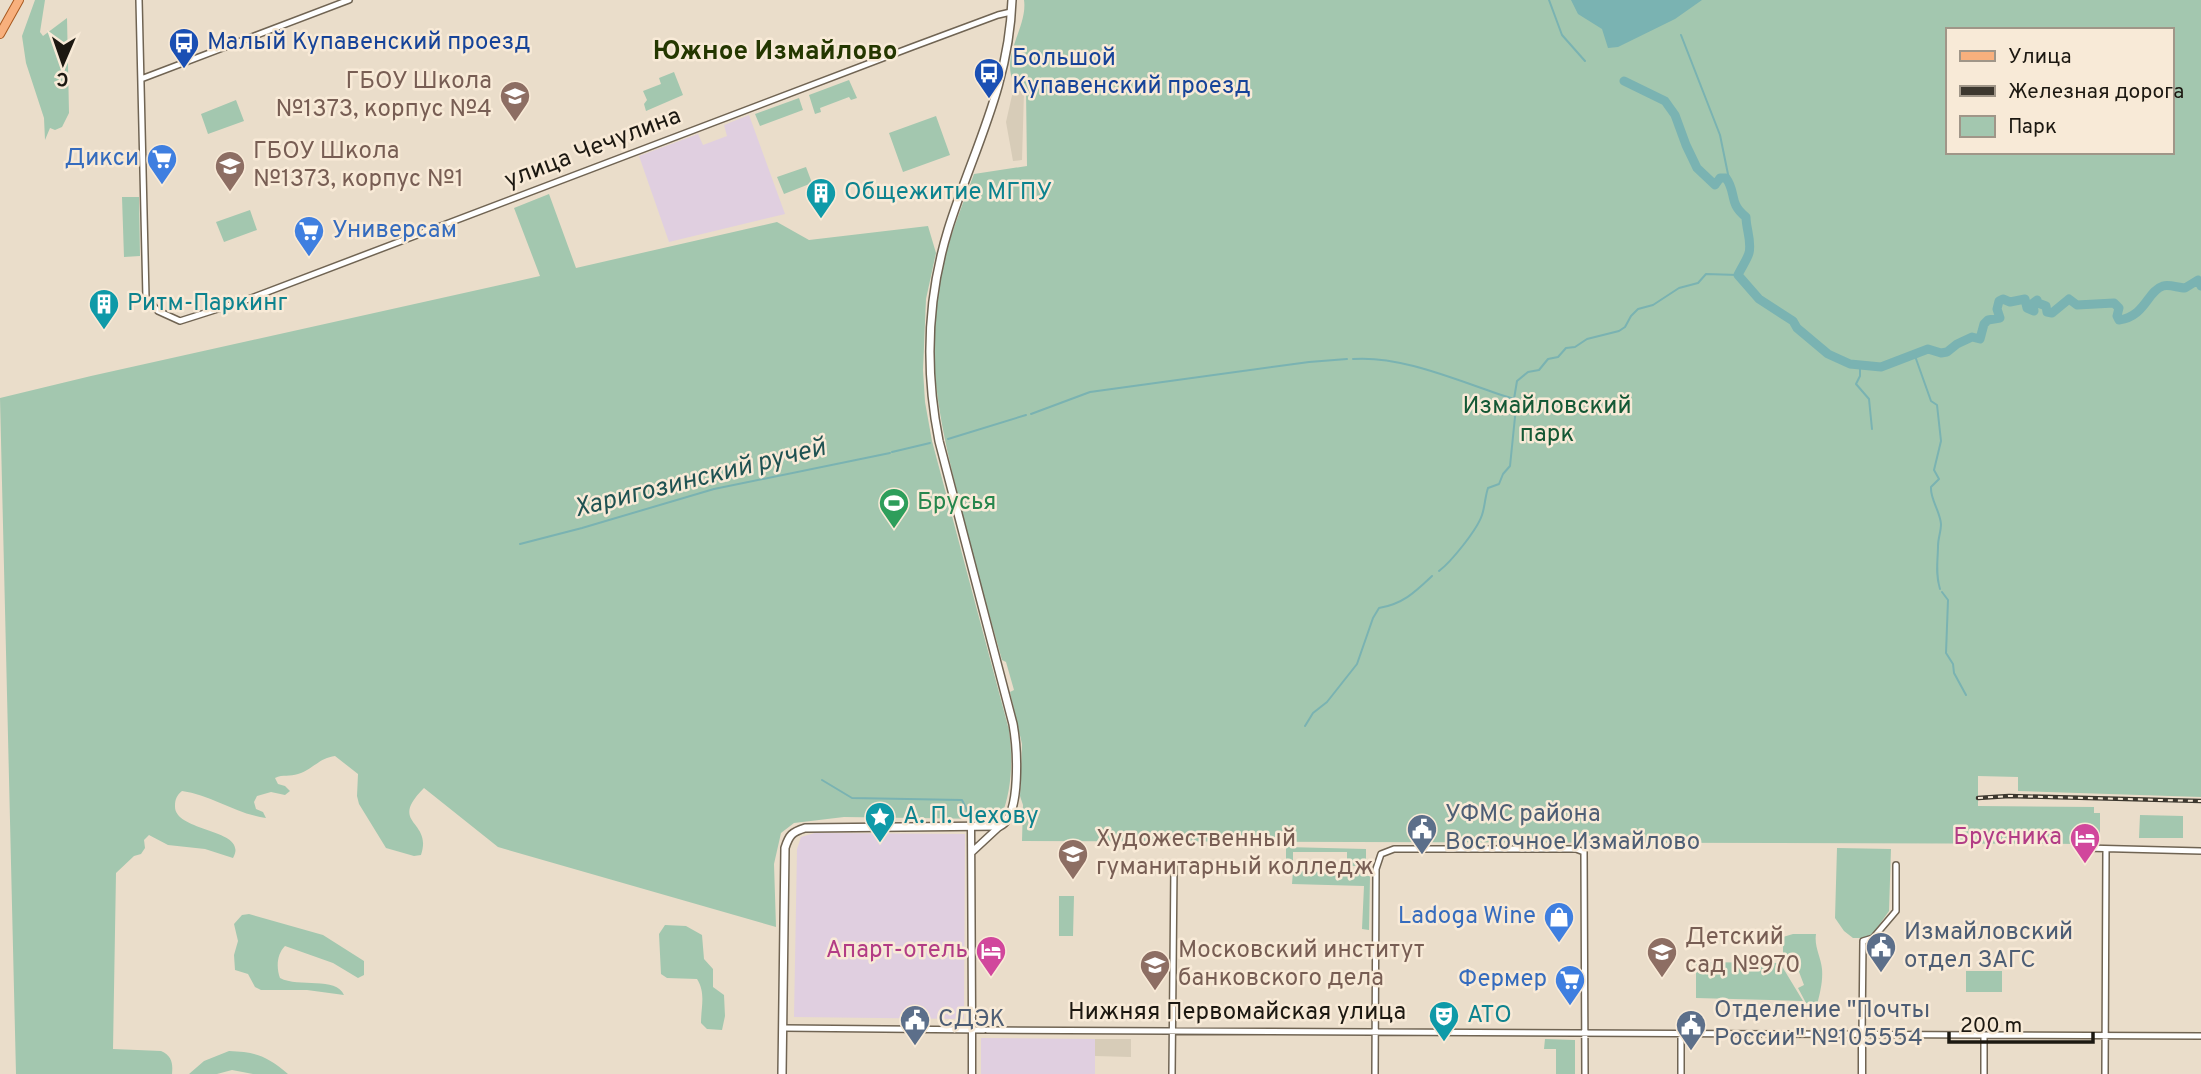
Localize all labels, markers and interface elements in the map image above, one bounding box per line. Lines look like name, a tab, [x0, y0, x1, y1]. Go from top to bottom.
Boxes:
bus stop icon: Малый Купавенский проезд	[167, 26, 201, 70]
north arrow	[28, 28, 98, 98]
place label: Малый Купавенский проезд	[207, 28, 531, 58]
legend	[1946, 28, 2173, 154]
district label: Южное Измайлово	[653, 36, 897, 69]
place label: Большой Купавенский проезд	[1012, 44, 1251, 102]
text: Улица	[2008, 44, 2072, 71]
bus stop icon: Большой Купавенский проезд	[972, 56, 1006, 100]
text: С	[56, 66, 69, 90]
place label: ГБОУ Школа №1373, корпус №4	[275, 67, 492, 125]
school or university icon: ГБОУ Школа №1373, корпус №4	[498, 79, 532, 123]
text: Железная дорога	[2008, 79, 2184, 106]
street label: улица Чечулина	[501, 102, 685, 196]
text: Парк	[2008, 114, 2057, 141]
place label: ГБОУ Школа №1373, корпус №1	[253, 137, 464, 195]
supermarket icon: Дикси	[145, 142, 179, 186]
place label: Дикси	[64, 144, 139, 174]
school or university icon: ГБОУ Школа №1373, корпус №1	[213, 149, 247, 193]
building icon: Общежитие МГПУ	[804, 176, 838, 220]
place label: Общежитие МГПУ	[844, 178, 1052, 208]
supermarket icon: Универсам	[292, 214, 326, 258]
place label: Универсам	[332, 216, 457, 246]
building icon: Ритм-Паркинг	[87, 287, 121, 331]
place label: Ритм-Паркинг	[127, 289, 288, 319]
park label: Измайловский парк	[1462, 392, 1632, 450]
water label: Харигозинский ручей	[571, 432, 830, 526]
sports icon: Брусья	[877, 486, 911, 530]
place label: Брусья	[917, 488, 996, 518]
place icon: А. П. Чехову	[863, 800, 897, 844]
place label: УФМС района Восточное Измайлово	[1445, 800, 1700, 858]
place label: А. П. Чехову	[903, 802, 1039, 832]
public building icon: УФМС района Восточное Измайлово	[1405, 812, 1439, 856]
hotel icon: Брусника	[2068, 821, 2102, 865]
place label: Брусника	[1953, 823, 2062, 853]
place label: Художественный гуманитарный колледж	[1096, 825, 1374, 883]
school or university icon: Художественный гуманитарный колледж	[1056, 837, 1090, 881]
shop icon: Ladoga Wine	[1542, 900, 1576, 944]
place label: Ladoga Wine	[1398, 902, 1536, 932]
place label: Измайловский отдел ЗАГС	[1904, 918, 2073, 976]
place label: Детский сад №970	[1685, 923, 1800, 981]
public building icon: Измайловский отдел ЗАГС	[1864, 930, 1898, 974]
hotel icon: Апарт-отель	[974, 934, 1008, 978]
school or university icon: Детский сад №970	[1645, 935, 1679, 979]
place label: Апарт-отель	[826, 936, 968, 966]
place label: Московский институт банковского дела	[1178, 936, 1425, 994]
school or university icon: Московский институт банковского дела	[1138, 948, 1172, 992]
supermarket icon: Фермер	[1553, 963, 1587, 1007]
place label: Фермер	[1458, 965, 1547, 995]
place label: Отделение "Почты России" №105554	[1714, 996, 1930, 1054]
street label: Нижняя Первомайская улица	[1068, 998, 1406, 1028]
theatre icon: АТО	[1427, 999, 1461, 1043]
scale bar	[1949, 1000, 2092, 1044]
place label: АТО	[1467, 1001, 1512, 1031]
public building icon: СДЭК	[898, 1003, 932, 1047]
place label: СДЭК	[938, 1005, 1005, 1035]
public building icon: Отделение "Почты России" №105554	[1674, 1008, 1708, 1052]
text: 200 m	[1960, 1013, 2022, 1040]

